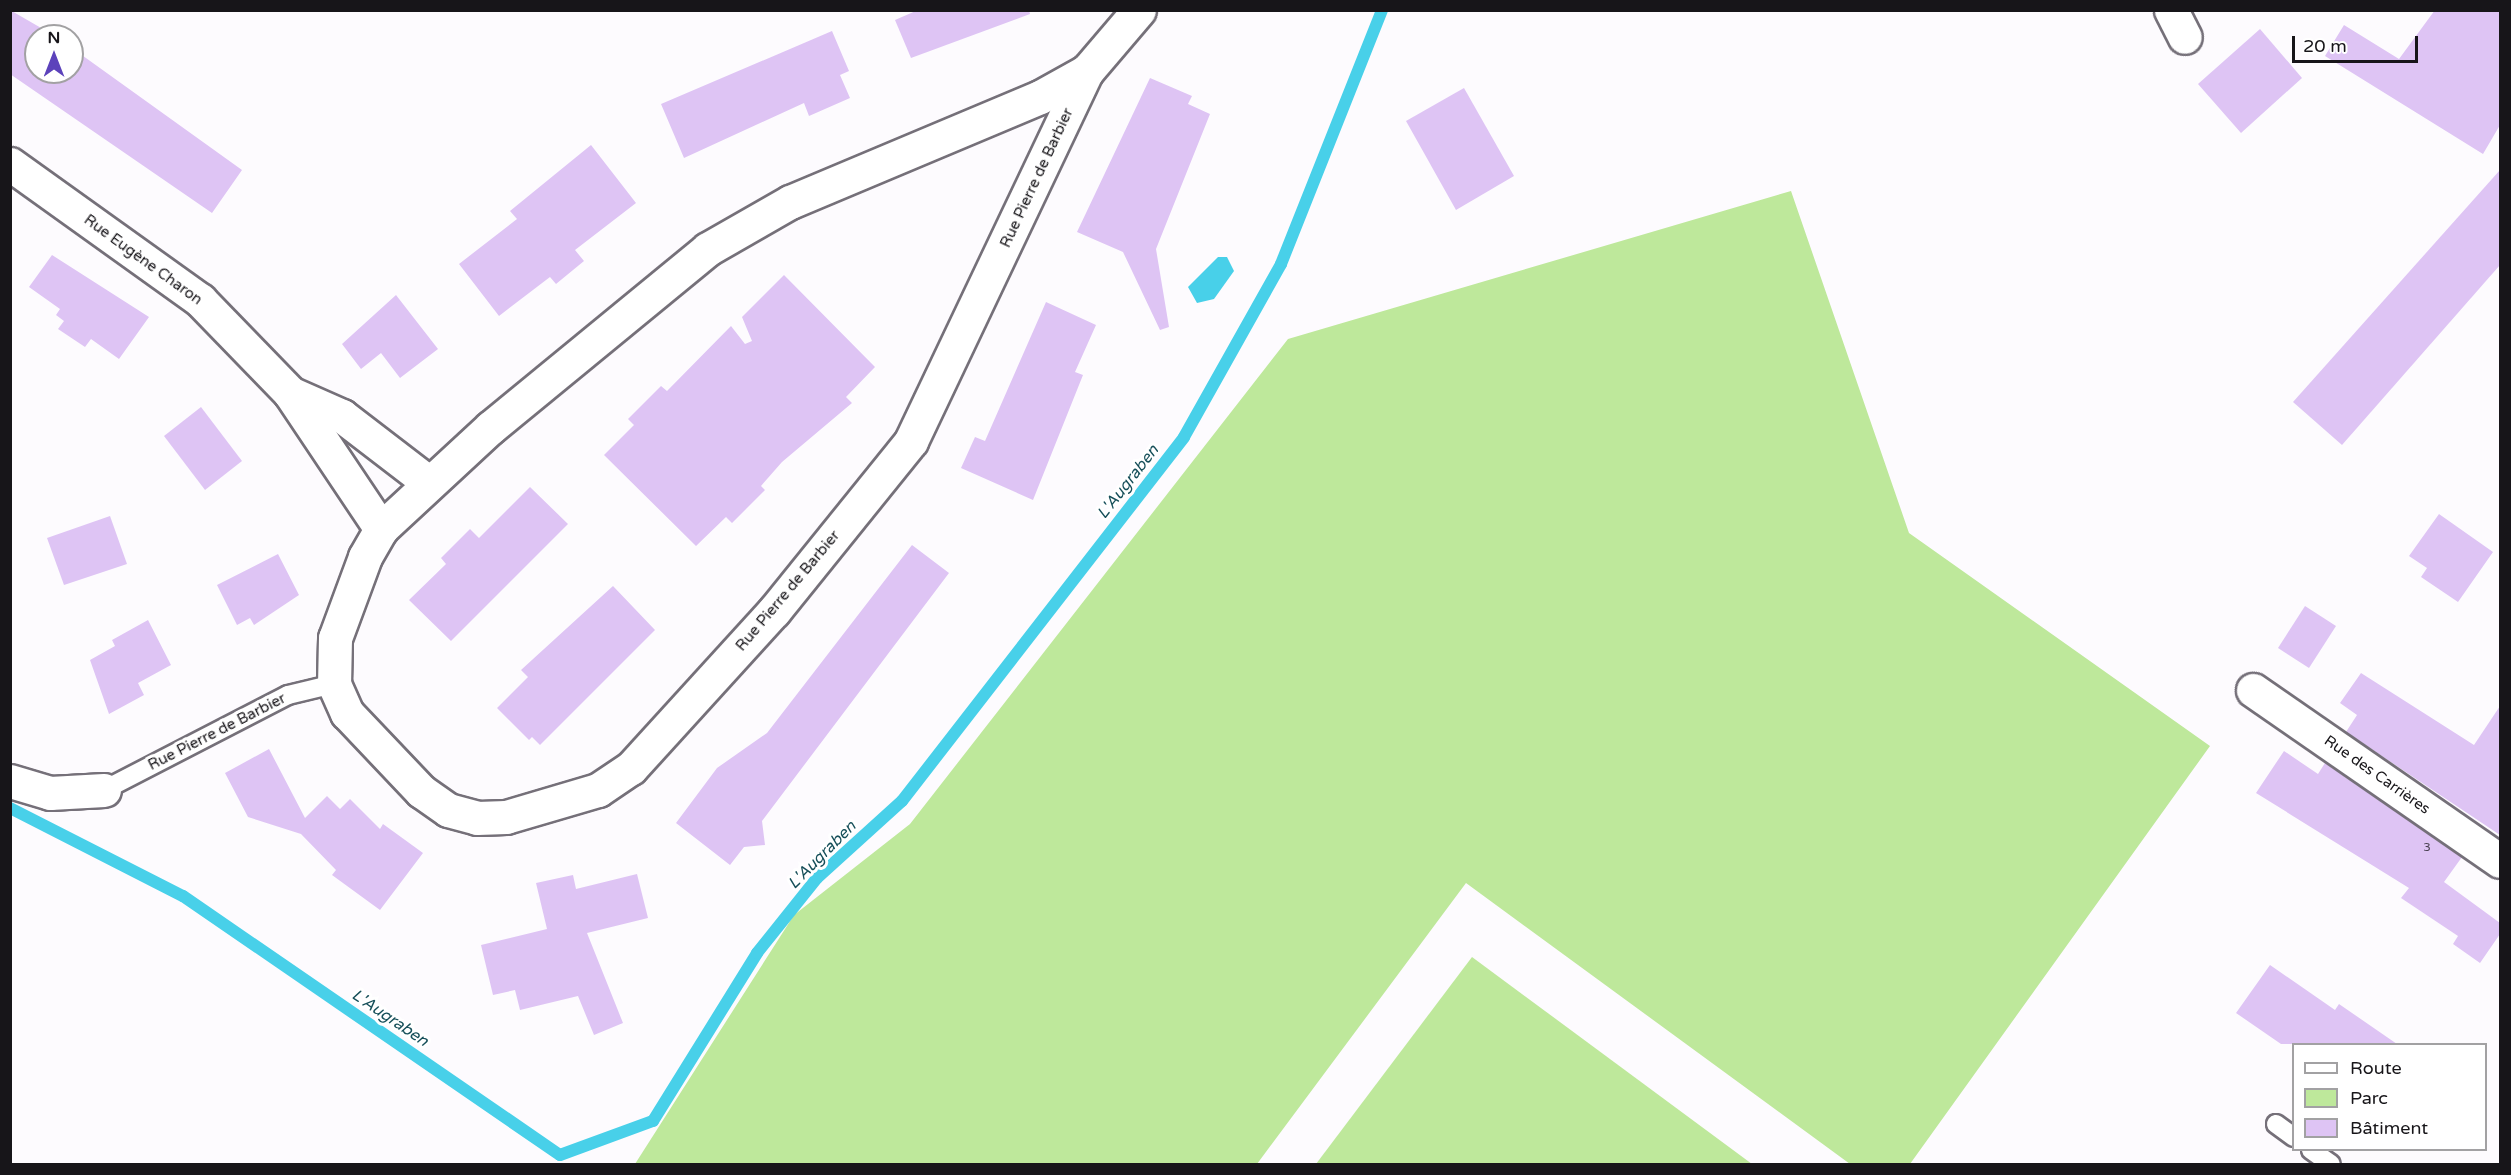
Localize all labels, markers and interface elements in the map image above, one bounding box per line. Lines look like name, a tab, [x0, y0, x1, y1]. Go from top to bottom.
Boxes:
north arrow	[24, 24, 84, 84]
scale bar	[2295, 24, 2421, 62]
text: N	[48, 28, 60, 48]
text: 20 m	[2303, 35, 2347, 57]
street label: Rue Pierre de Barbier	[997, 105, 1077, 251]
street label: Rue Eugène Charon	[80, 211, 206, 309]
water label: L'Augraben	[1093, 441, 1163, 523]
street label: Rue Pierre de Barbier	[732, 527, 844, 655]
street label: Rue Pierre de Barbier	[145, 689, 289, 775]
street label: Rue des Carrières	[2321, 732, 2433, 818]
water label: L'Augraben	[784, 817, 860, 893]
house number: 3	[2423, 841, 2431, 855]
water label: L'Augraben	[348, 985, 432, 1051]
legend	[2292, 1043, 2487, 1151]
text: Route	[2350, 1057, 2402, 1079]
text: Parc	[2350, 1087, 2388, 1109]
text: Bâtiment	[2350, 1117, 2428, 1139]

